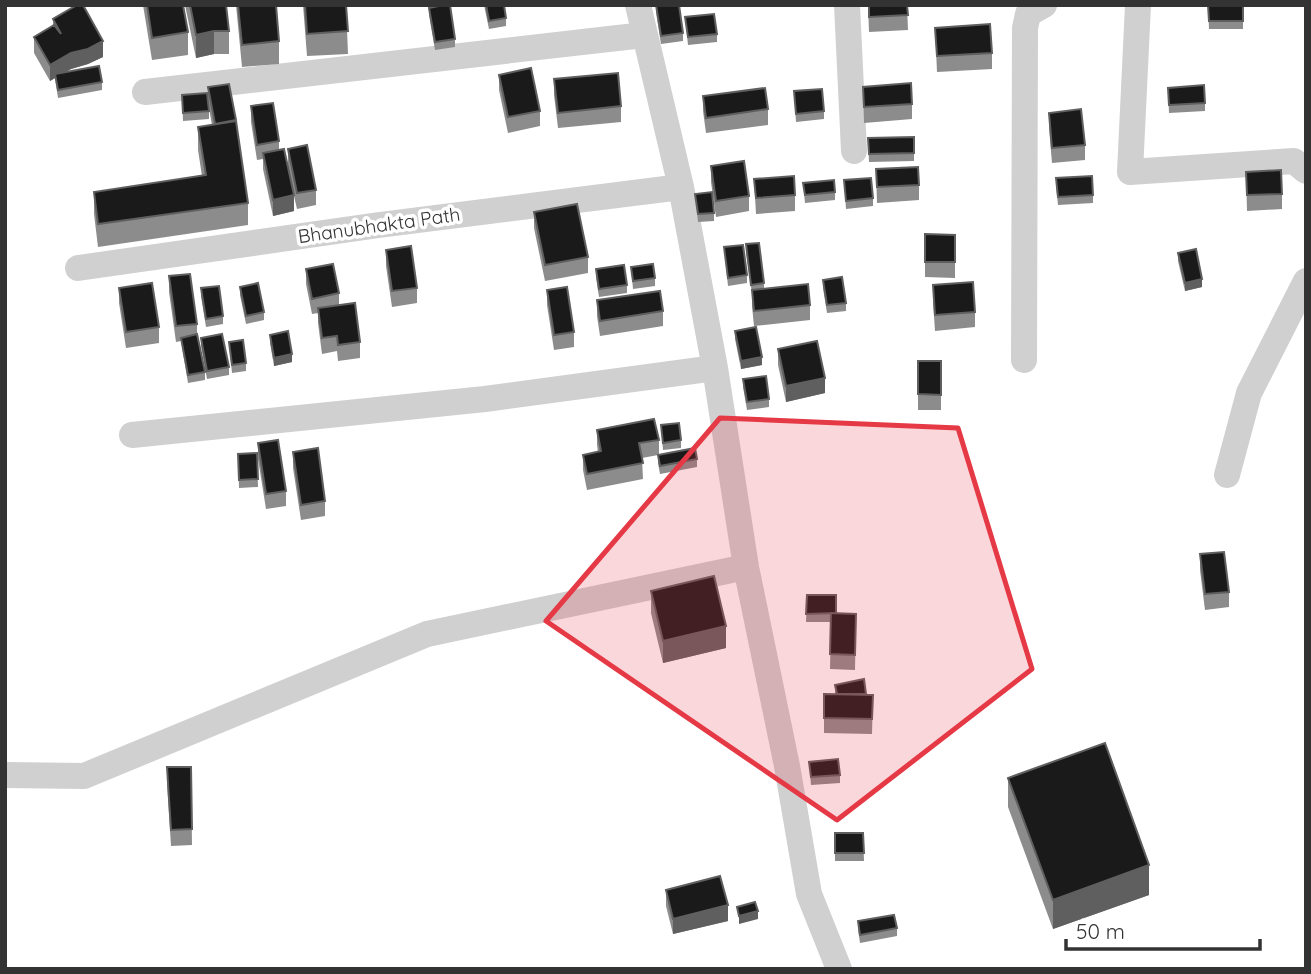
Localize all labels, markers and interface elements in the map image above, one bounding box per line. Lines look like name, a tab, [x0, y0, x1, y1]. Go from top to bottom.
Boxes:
street label: Bhanubhakta Path	[296, 202, 462, 248]
scale bar	[1066, 908, 1260, 952]
text: 50 m	[1076, 918, 1125, 944]

